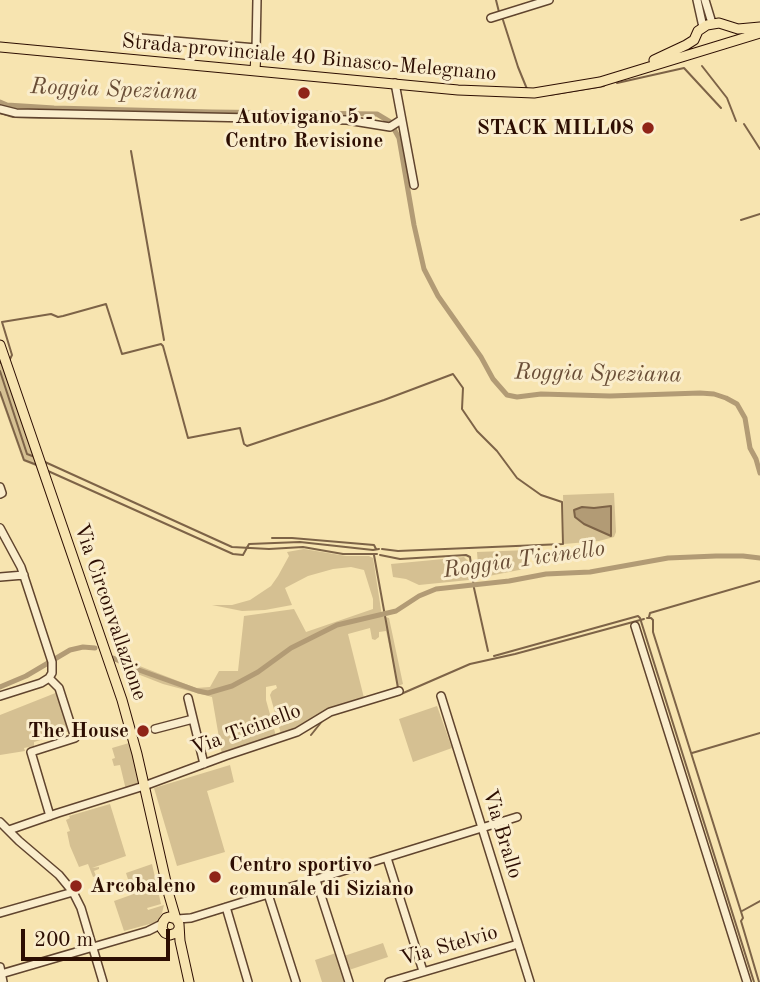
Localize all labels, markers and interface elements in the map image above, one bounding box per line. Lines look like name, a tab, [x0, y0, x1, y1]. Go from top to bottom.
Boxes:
street label: Strada provinciale 40 Binasco-Melegnano	[121, 29, 497, 87]
water label: Roggia Speziana	[30, 73, 198, 107]
marker: Autovigano 5 - Centro Revisione	[296, 85, 312, 101]
place label: Autovigano 5 - Centro Revisione	[225, 104, 383, 154]
place label: STACK MILL08	[477, 115, 634, 141]
marker: STACK MILL08	[640, 120, 656, 136]
water label: Roggia Speziana	[514, 359, 682, 389]
street label: Via Circonvallazione	[68, 520, 152, 704]
water label: Roggia Ticinello	[441, 535, 607, 585]
street label: Via Ticinello	[187, 698, 305, 762]
place label: The House	[28, 718, 129, 744]
marker: The House	[135, 723, 151, 739]
street label: Via Brallo	[476, 786, 528, 882]
place label: Centro sportivo comunale di Siziano	[229, 852, 414, 902]
marker: Centro sportivo comunale di Siziano	[207, 869, 223, 885]
place label: Arcobaleno	[90, 873, 196, 899]
marker: Arcobaleno	[68, 878, 84, 894]
scale bar	[24, 916, 173, 960]
street label: Via Stelvio	[397, 920, 501, 972]
text: 200 m	[34, 930, 93, 951]

